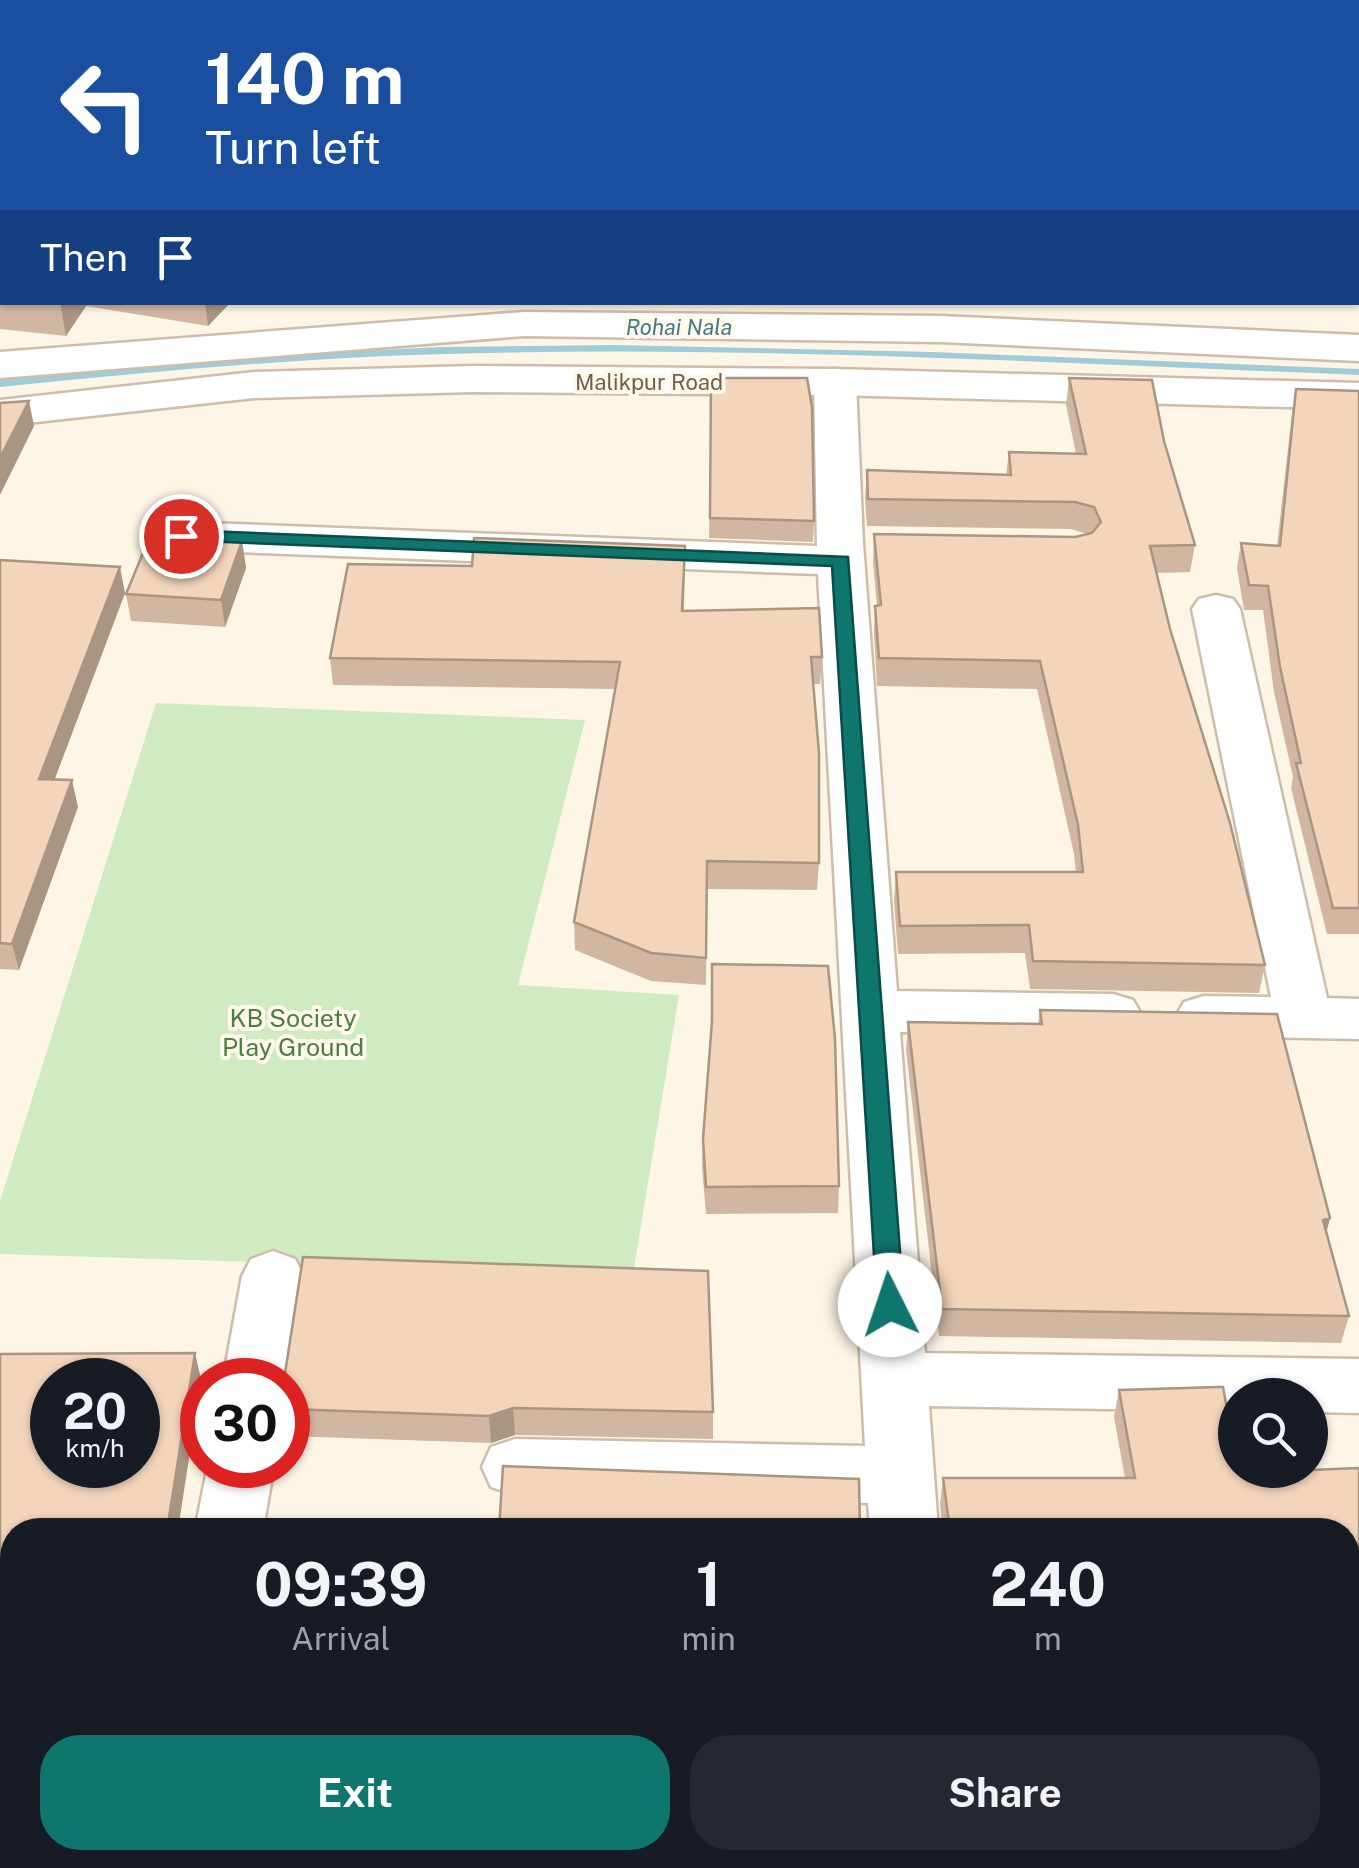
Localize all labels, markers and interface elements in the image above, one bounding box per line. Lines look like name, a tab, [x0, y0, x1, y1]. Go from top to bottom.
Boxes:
text: 140 m	[205, 37, 404, 120]
icon: left	[40, 40, 170, 170]
text: Turn left	[205, 121, 381, 174]
icon: arrive	[148, 230, 203, 285]
text: Then	[40, 235, 128, 280]
water label: Rohai Nala	[626, 314, 732, 340]
street label: Malikpur Road	[575, 369, 723, 395]
pin	[139, 494, 224, 579]
icon: arrive	[154, 509, 209, 564]
park label: KB Society Play Ground	[222, 1003, 364, 1062]
position arrow	[838, 1253, 942, 1357]
speed limit sign: 30	[180, 1358, 310, 1488]
map controls	[1218, 1378, 1328, 1488]
button: search	[1218, 1378, 1328, 1488]
text: 20	[63, 1381, 127, 1440]
text: km/h	[66, 1433, 124, 1463]
text: 09:39	[254, 1549, 427, 1620]
text: 1	[696, 1549, 722, 1620]
text: 240	[990, 1549, 1106, 1620]
text: Arrival	[291, 1620, 390, 1657]
text: min	[682, 1620, 736, 1657]
text: m	[1034, 1620, 1062, 1657]
button: Exit	[40, 1735, 670, 1850]
button: Share	[690, 1735, 1320, 1850]

